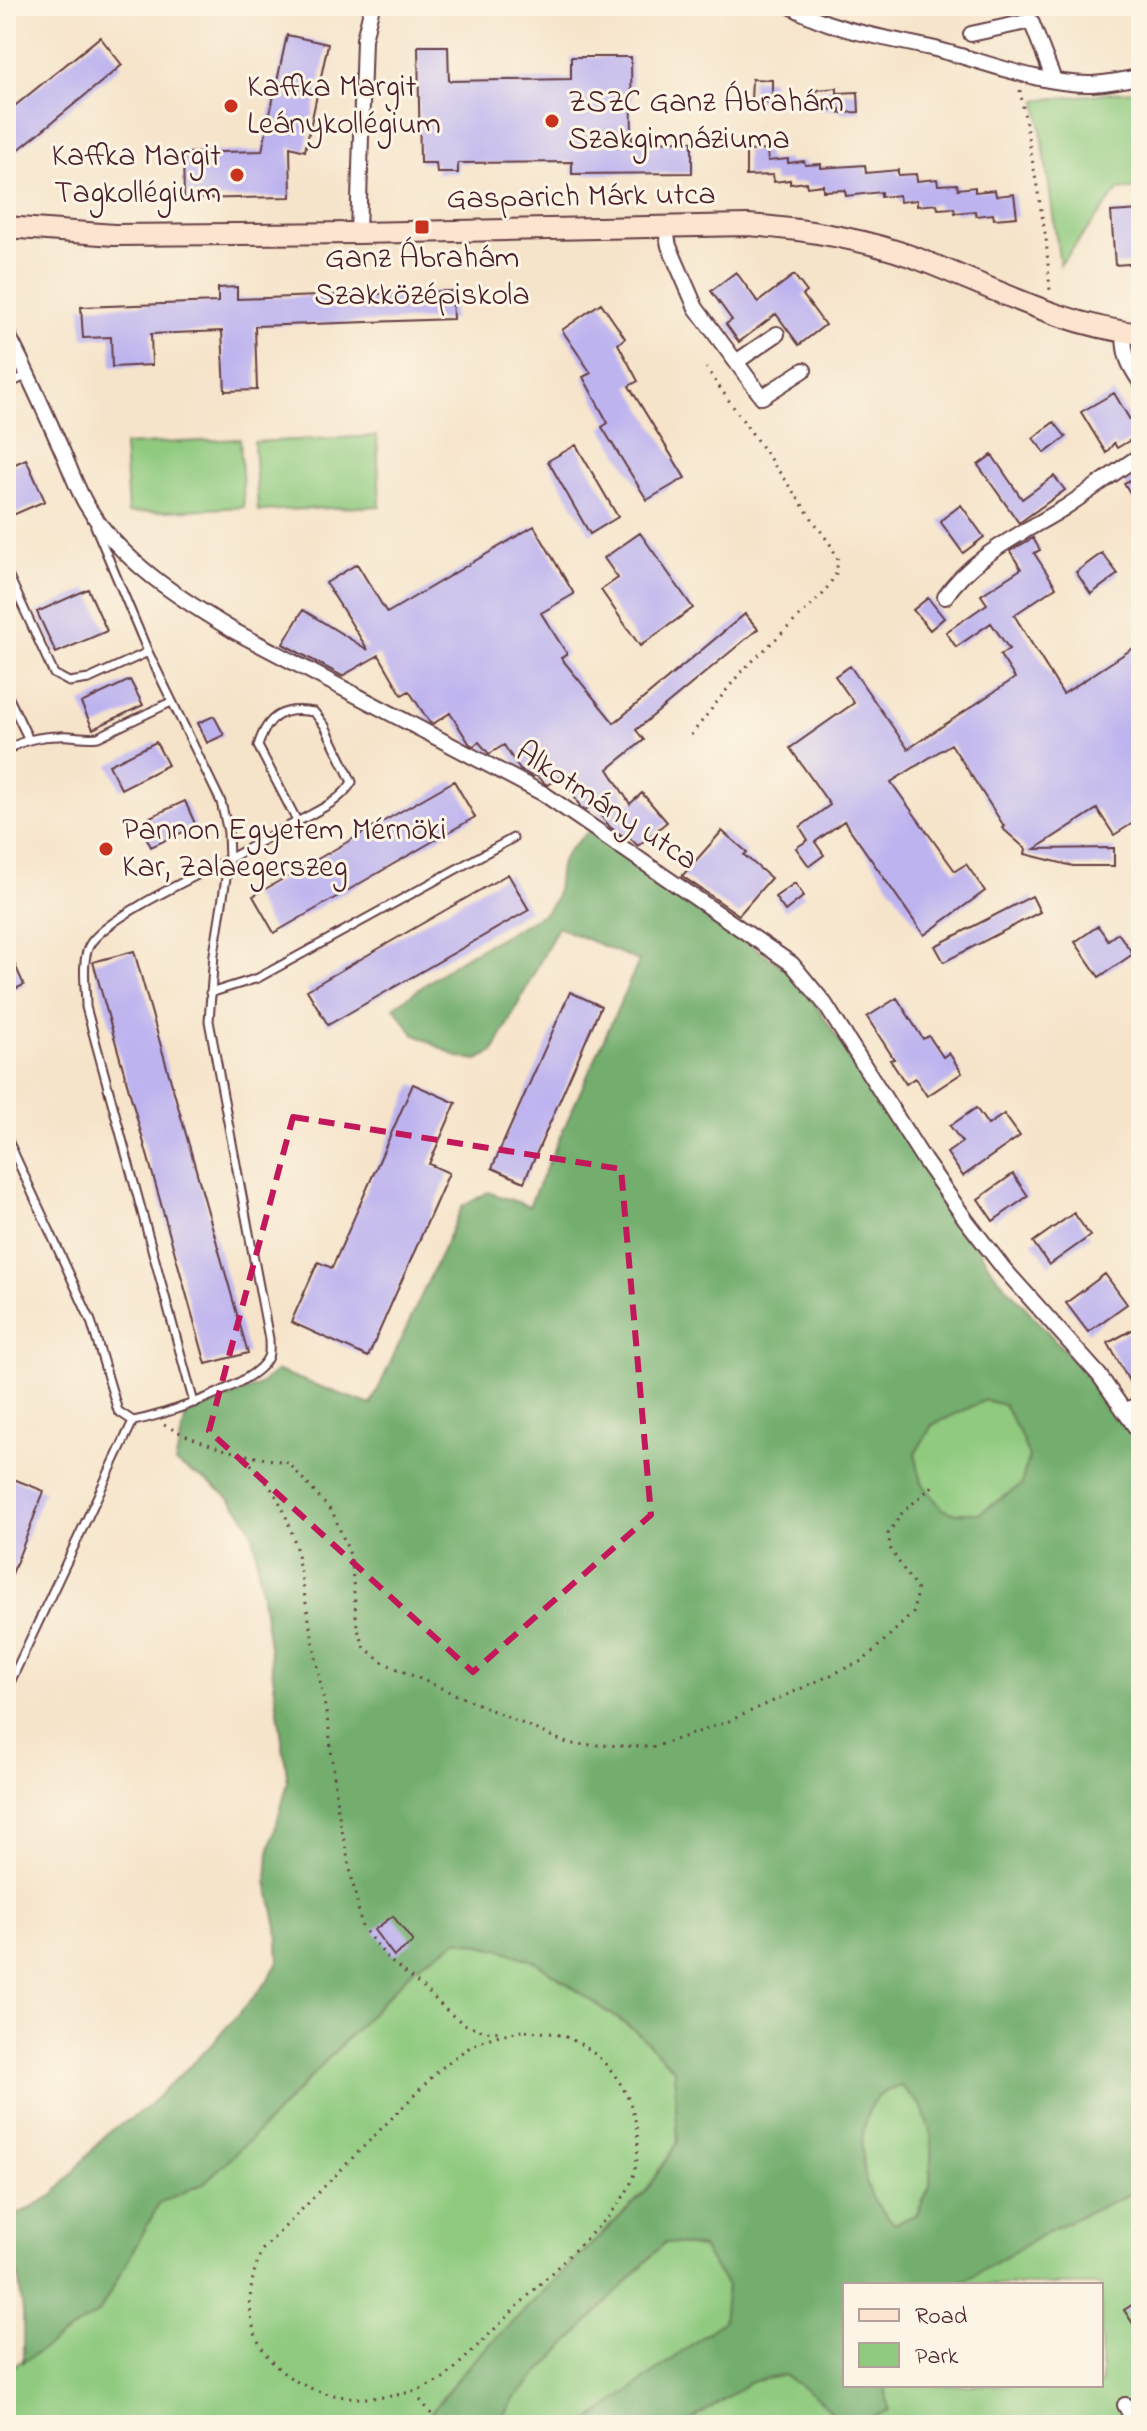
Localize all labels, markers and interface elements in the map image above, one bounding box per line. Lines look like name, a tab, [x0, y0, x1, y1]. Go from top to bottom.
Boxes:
place label: Kaffka Margit Leánykollégium	[247, 65, 441, 149]
place label: ZSZC Ganz Ábrahám Szakgimnáziuma	[568, 80, 844, 164]
marker: Kaffka Margit Leánykollégium	[222, 97, 240, 115]
marker: ZSZC Ganz Ábrahám Szakgimnáziuma	[543, 112, 561, 130]
place label: Kaffka Margit Tagkollégium	[52, 134, 221, 218]
marker: Kaffka Margit Tagkollégium	[228, 166, 246, 184]
street label: Gasparich Márk utca	[446, 172, 716, 224]
marker: Ganz Ábrahám Szakközépiskola	[413, 218, 431, 236]
place label: Ganz Ábrahám Szakközépiskola	[314, 236, 530, 320]
street label: Alkotmány utca	[505, 730, 707, 884]
place label: Pannon Egyetem Mérnöki Kar, Zalaegerszeg	[122, 808, 447, 892]
marker: Pannon Egyetem Mérnöki Kar, Zalaegerszeg	[97, 840, 115, 858]
legend	[843, 2283, 1103, 2387]
text: Road	[915, 2300, 968, 2335]
text: Park	[915, 2340, 959, 2375]

